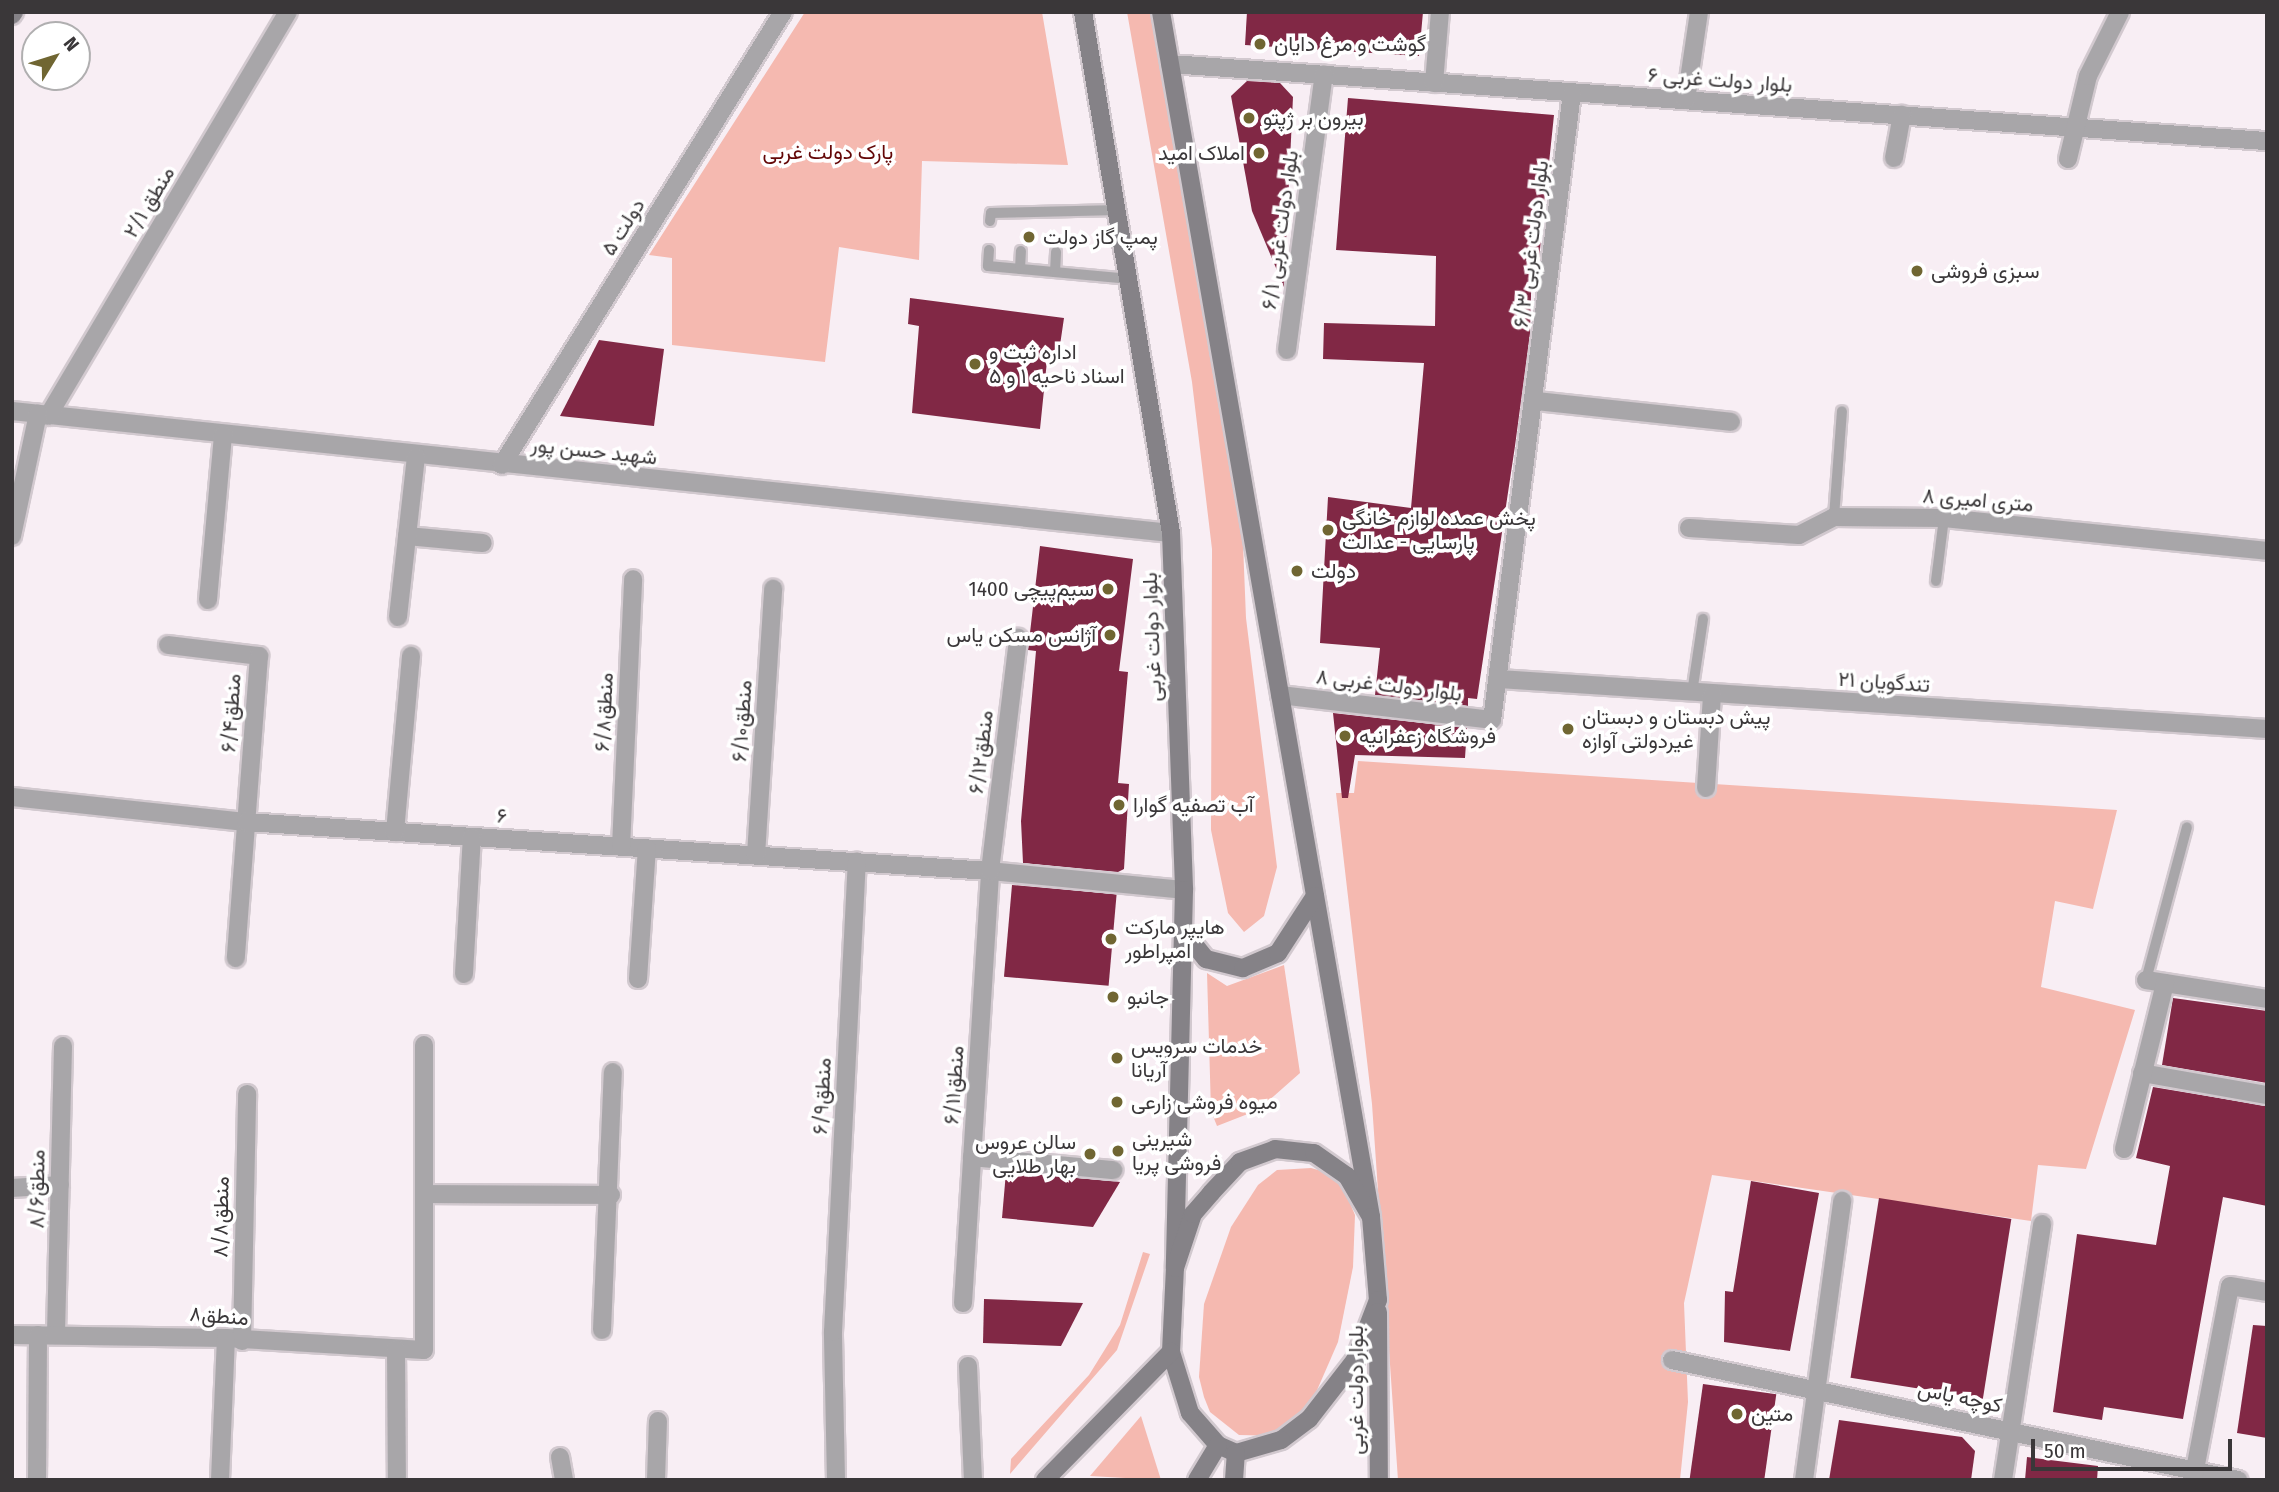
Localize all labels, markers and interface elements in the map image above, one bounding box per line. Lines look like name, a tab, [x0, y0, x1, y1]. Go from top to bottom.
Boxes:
north arrow	[21, 21, 91, 91]
place label: گوشت و مرغ دایان	[1274, 31, 1426, 57]
text: N	[59, 32, 84, 56]
marker: گوشت و مرغ دایان	[1252, 36, 1268, 52]
street label: بلوار دولت غربی ۶	[1647, 62, 1793, 98]
place label: بیرون بر ژپتو	[1263, 105, 1364, 131]
marker: بیرون بر ژپتو	[1241, 110, 1257, 126]
park label: پارک دولت غربی	[763, 139, 893, 165]
place label: املاک امید	[1158, 140, 1245, 166]
marker: املاک امید	[1251, 145, 1267, 161]
street label: بلوار دولت غربی ۶/۱	[1256, 149, 1304, 311]
street label: بلوار دولت غربی ۶/۳	[1508, 159, 1554, 329]
street label: منطق ۲/۱	[118, 162, 180, 242]
street label: ۵ دولت	[596, 194, 650, 260]
place label: پمپ گاز دولت	[1043, 224, 1158, 250]
marker: پمپ گاز دولت	[1021, 229, 1037, 245]
place label: سبزی فروشی	[1931, 258, 2040, 284]
marker: سبزی فروشی	[1909, 263, 1925, 279]
place label: اداره ثبت و اسناد ناحیه ۱ و ۵	[989, 339, 1125, 389]
marker: اداره ثبت و اسناد ناحیه ۱ و ۵	[967, 356, 983, 372]
street label: شهید حسن پور	[530, 432, 658, 470]
street label: ۸ متری امیری	[1922, 483, 2034, 517]
place label: پخش عمده لوازم خانگی پارسایی - عدالت	[1342, 505, 1536, 555]
marker: پخش عمده لوازم خانگی پارسایی - عدالت	[1320, 522, 1336, 538]
place label: دولت	[1311, 558, 1356, 584]
marker: دولت	[1289, 563, 1305, 579]
street label: بلوار دولت غربی	[1137, 572, 1167, 702]
place label: سیم‌پیچی 1400	[969, 576, 1094, 602]
marker: سیم‌پیچی 1400	[1100, 581, 1116, 597]
place label: آژانس مسکن یاس	[946, 622, 1096, 648]
marker: آژانس مسکن یاس	[1102, 627, 1118, 643]
street label: بلوار دولت غربی ۸	[1315, 664, 1463, 706]
street label: ۲۱ تندگویان	[1837, 666, 1931, 698]
street label: منطق۶/۸	[589, 672, 619, 752]
street label: منطق۶/۴	[216, 673, 246, 753]
street label: منطق۶/۱۰	[727, 679, 757, 763]
place label: پیش دبستان و دبستان غیردولتی آوازه	[1582, 704, 1770, 754]
street label: منطق۶/۱۲	[963, 709, 999, 795]
marker: پیش دبستان و دبستان غیردولتی آوازه	[1560, 721, 1576, 737]
place label: فروشگاه زعفرانیه	[1359, 723, 1496, 749]
marker: فروشگاه زعفرانیه	[1337, 728, 1353, 744]
place label: آب تصفیه گوارا	[1133, 792, 1254, 818]
marker: آب تصفیه گوارا	[1111, 797, 1127, 813]
street label: ۶	[496, 803, 508, 829]
place label: هایپر مارکت امپراطور	[1125, 914, 1224, 964]
marker: هایپر مارکت امپراطور	[1103, 931, 1119, 947]
place label: جانبو	[1127, 984, 1169, 1010]
marker: جانبو	[1105, 989, 1121, 1005]
place label: خدمات سرویس آریانا	[1131, 1033, 1262, 1083]
street label: منطق۶/۱۱	[939, 1045, 969, 1125]
marker: خدمات سرویس آریانا	[1109, 1050, 1125, 1066]
street label: منطق۶/۹	[807, 1057, 837, 1135]
place label: میوه فروشی زارعی	[1131, 1089, 1278, 1115]
marker: میوه فروشی زارعی	[1109, 1094, 1125, 1110]
place label: شیرینی فروشی پریا	[1132, 1126, 1221, 1176]
place label: سالن عروس بهار طلایی	[975, 1129, 1076, 1179]
marker: شیرینی فروشی پریا	[1110, 1143, 1126, 1159]
marker: سالن عروس بهار طلایی	[1082, 1146, 1098, 1162]
street label: منطق۸/۶	[24, 1149, 50, 1229]
street label: منطق۸/۸	[208, 1176, 234, 1258]
street label: منطق۸	[189, 1301, 249, 1331]
street label: بلوار دولت غربی	[1343, 1325, 1369, 1455]
street label: کوچه یاس	[1916, 1376, 2004, 1418]
place label: متین	[1751, 1401, 1793, 1427]
marker: متین	[1729, 1406, 1745, 1422]
scale bar	[2034, 1426, 2235, 1470]
text: 50 m	[2044, 1438, 2086, 1464]

